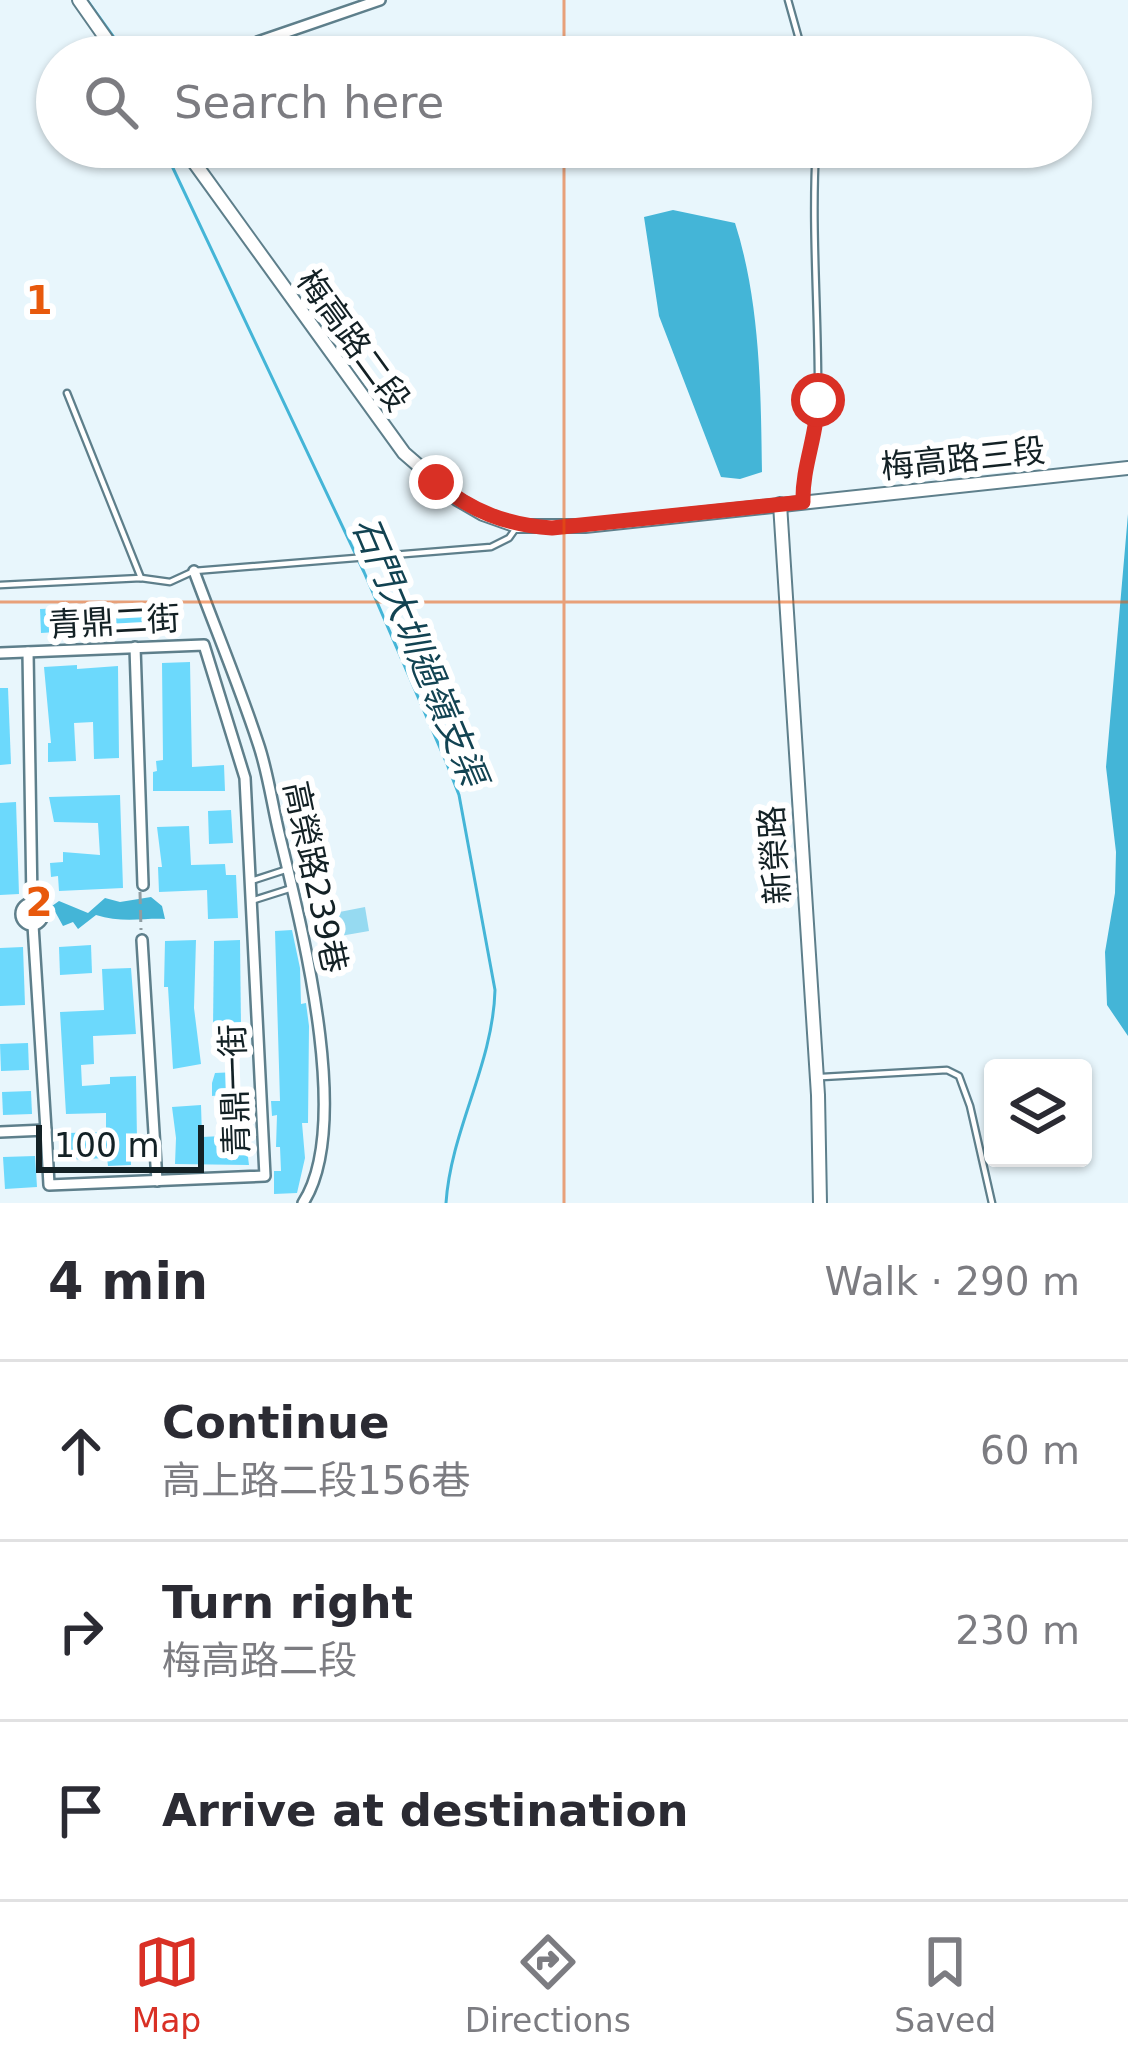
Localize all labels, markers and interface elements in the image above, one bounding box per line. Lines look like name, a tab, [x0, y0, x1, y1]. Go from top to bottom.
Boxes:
search box	[36, 36, 1092, 168]
icon: search	[78, 69, 144, 135]
text: Search here	[174, 76, 444, 129]
street label: 梅高路二段	[289, 262, 418, 418]
text: 1	[25, 278, 53, 323]
route start	[791, 373, 845, 427]
street label: 梅高路三段	[879, 430, 1047, 487]
route end	[409, 455, 463, 509]
water label: 石門大圳過嶺支渠	[344, 511, 497, 796]
street label: 青鼎二街	[47, 599, 181, 644]
street label: 高榮路239巷	[276, 778, 355, 977]
street label: 新榮路	[752, 804, 797, 906]
text: 2	[25, 880, 53, 925]
street label: 青鼎一街	[213, 1023, 256, 1157]
map controls	[984, 1059, 1092, 1167]
button: layers	[984, 1059, 1092, 1167]
scale bar	[36, 1119, 204, 1172]
text: 100 m	[54, 1126, 160, 1165]
text: 4 min	[48, 1252, 208, 1311]
text: Walk · 290 m	[825, 1259, 1080, 1304]
text: Continue	[162, 1396, 390, 1449]
icon: ahead	[48, 1418, 114, 1484]
text: 60 m	[980, 1428, 1080, 1473]
text: 高上路二段156巷	[162, 1458, 470, 1503]
text: Turn right	[162, 1576, 413, 1629]
icon: right	[48, 1598, 114, 1664]
text: 230 m	[955, 1608, 1080, 1653]
text: 梅高路二段	[162, 1638, 357, 1683]
icon: arrive	[48, 1778, 114, 1844]
text: Arrive at destination	[162, 1784, 688, 1837]
tab: Map	[132, 1929, 201, 2040]
tab: Directions	[465, 1929, 631, 2040]
tab: Saved	[894, 1929, 996, 2040]

